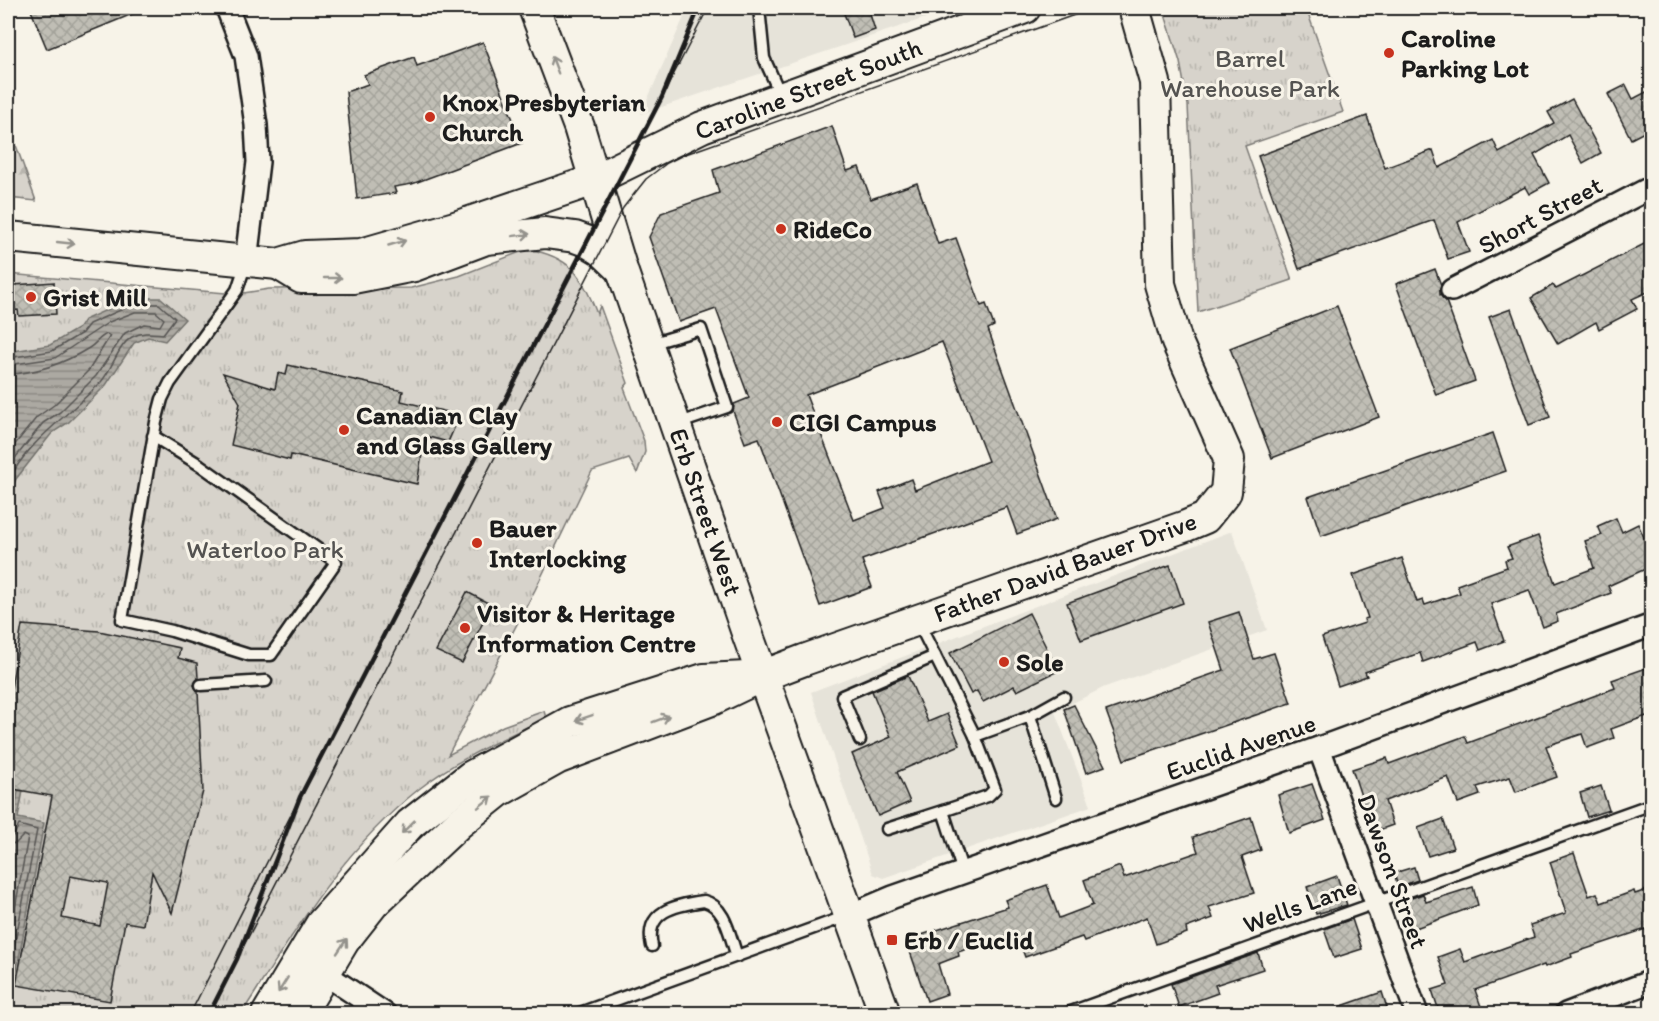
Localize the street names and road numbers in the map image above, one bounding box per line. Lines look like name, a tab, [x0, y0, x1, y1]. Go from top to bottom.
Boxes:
street label: Caroline Street South	[690, 31, 926, 147]
street label: Short Street	[1472, 169, 1608, 261]
street label: Erb Street West	[662, 424, 750, 600]
street label: Father David Bauer Drive	[929, 504, 1201, 630]
street label: Euclid Avenue	[1162, 706, 1320, 788]
street label: Dawson Street	[1350, 789, 1436, 953]
street label: Wells Lane	[1239, 870, 1361, 940]

